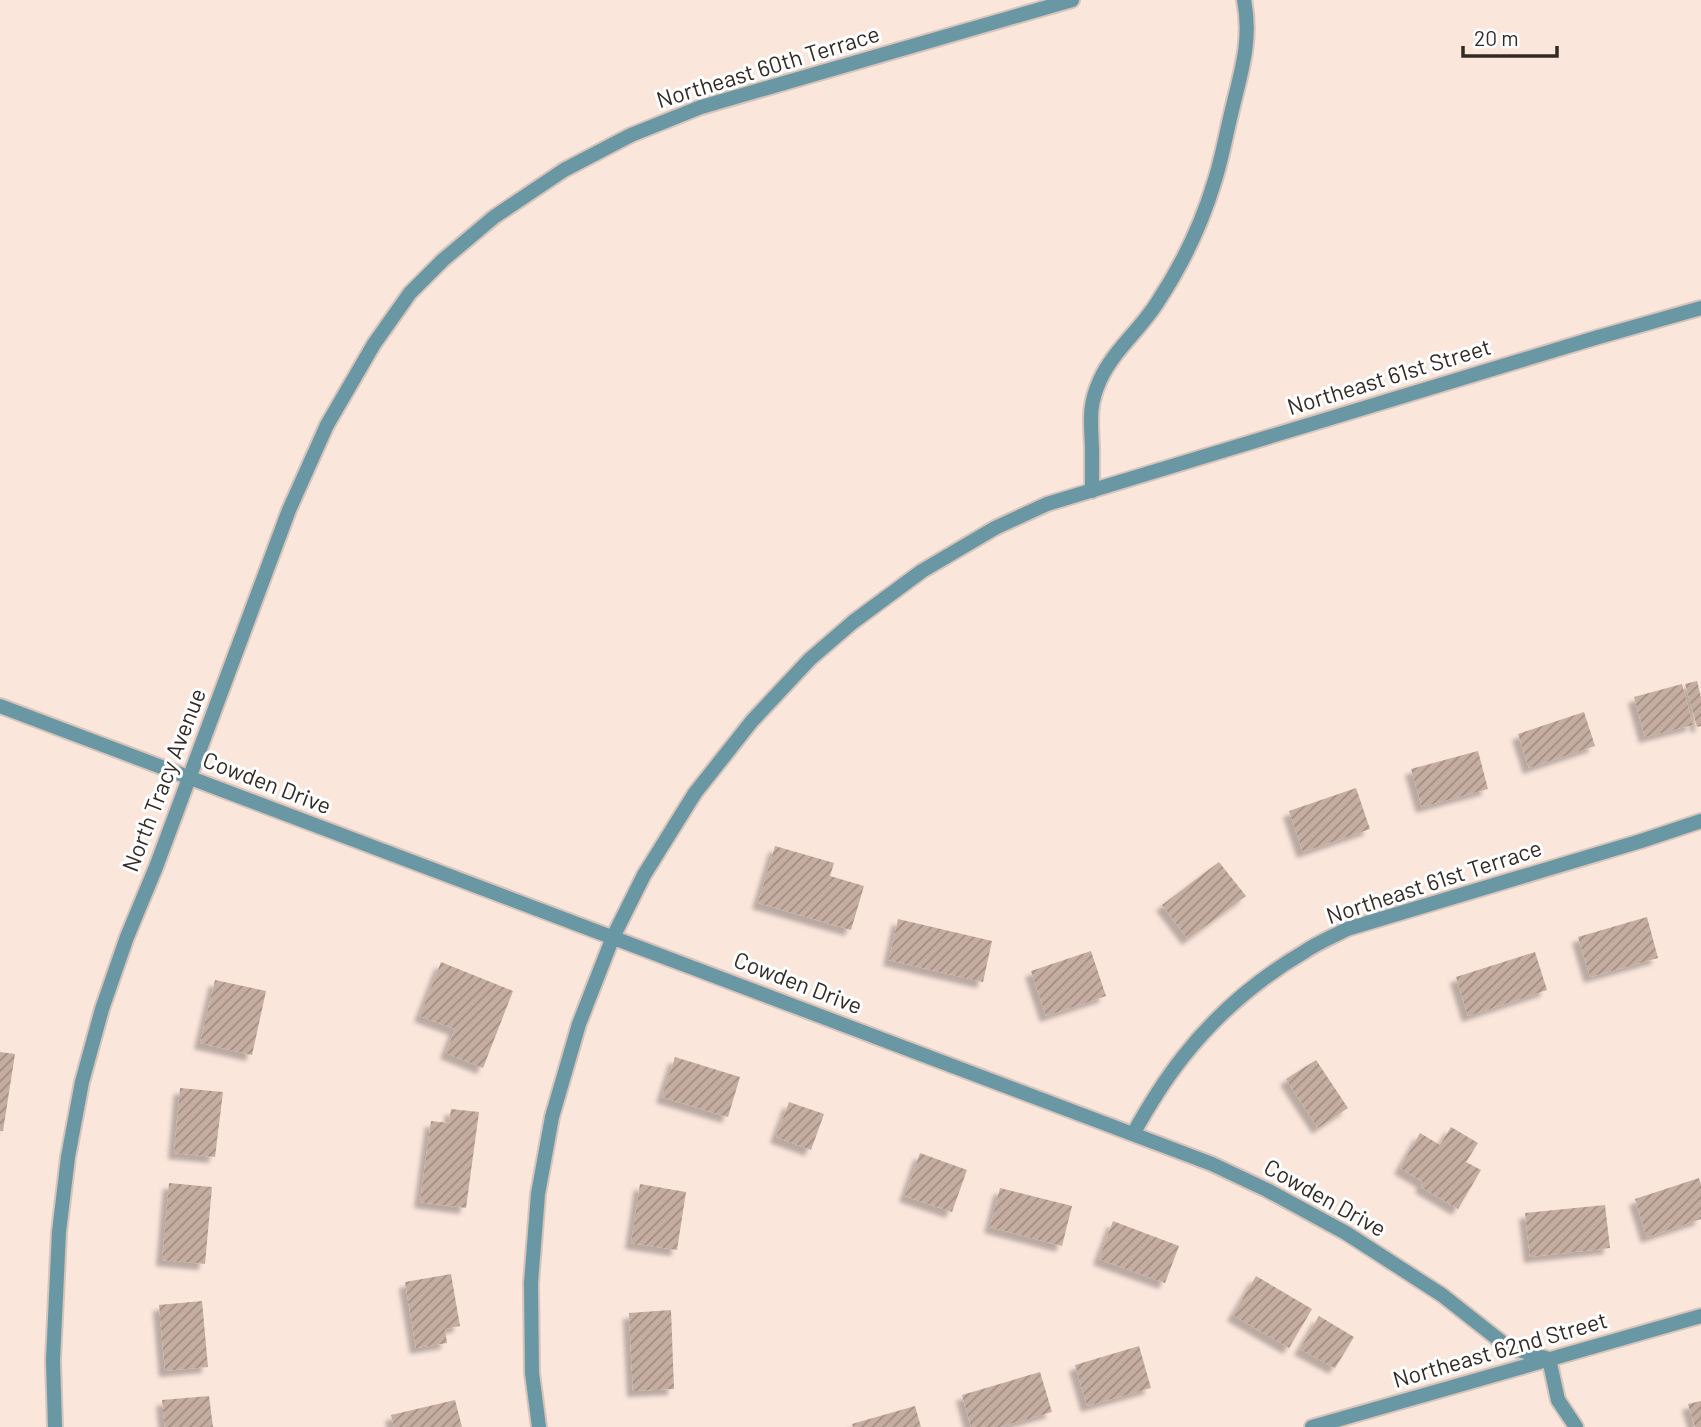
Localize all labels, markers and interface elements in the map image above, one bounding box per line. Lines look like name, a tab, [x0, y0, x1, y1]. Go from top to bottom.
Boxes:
scale bar	[1463, 14, 1558, 58]
street label: Northeast 60th Terrace	[653, 19, 883, 113]
text: 20 m	[1474, 25, 1519, 50]
street label: Northeast 61st Street	[1283, 332, 1494, 420]
street label: North Tracy Avenue	[115, 684, 211, 875]
street label: Cowden Drive	[199, 745, 336, 819]
street label: Northeast 61st Terrace	[1322, 833, 1545, 929]
street label: Cowden Drive	[730, 945, 867, 1019]
street label: Cowden Drive	[1260, 1152, 1391, 1242]
street label: Northeast 62nd Street	[1389, 1305, 1610, 1393]

